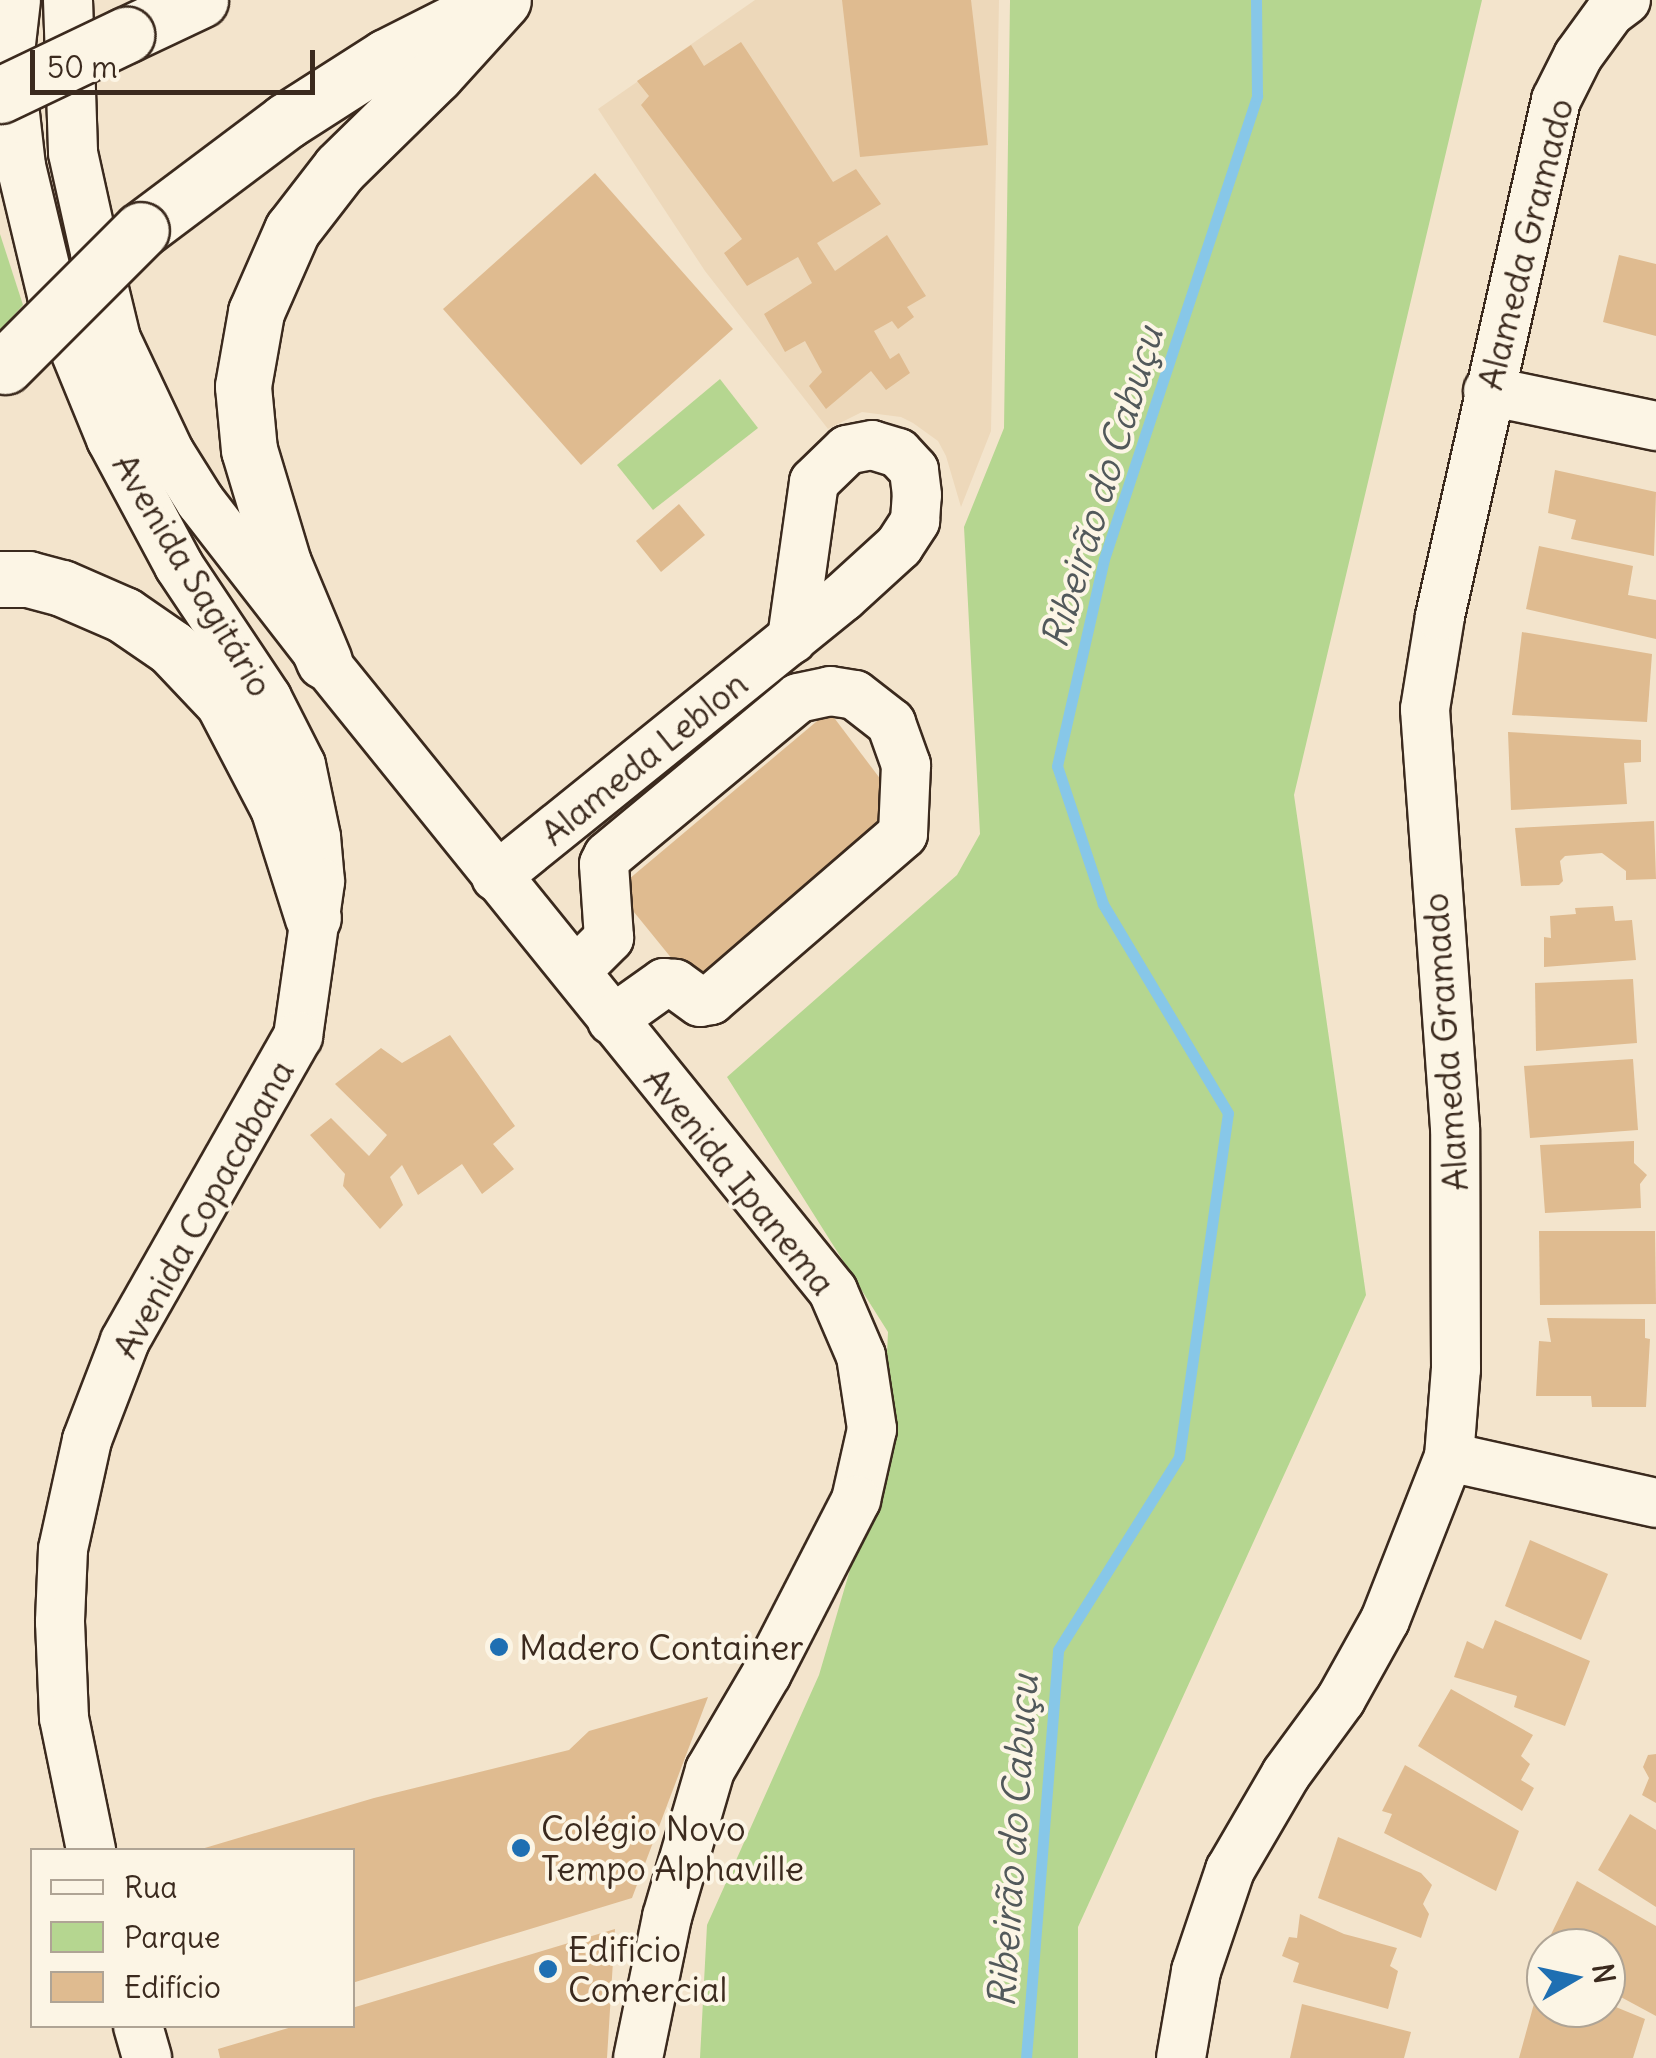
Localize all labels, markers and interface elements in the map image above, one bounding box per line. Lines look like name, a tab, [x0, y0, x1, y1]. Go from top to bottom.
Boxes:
scale bar	[35, 30, 320, 92]
text: 50 m	[47, 48, 117, 86]
street label: Alameda Gramado	[1468, 94, 1582, 394]
water label: Ribeirão do Cabuçu	[1031, 321, 1173, 653]
street label: Avenida Sagitário	[104, 446, 282, 704]
street label: Alameda Leblon	[533, 662, 755, 854]
street label: Alameda Gramado	[1414, 892, 1476, 1192]
street label: Avenida Copacabana	[104, 1053, 302, 1365]
street label: Avenida Ipanema	[636, 1059, 844, 1303]
place label: Madero Container	[519, 1626, 804, 1668]
marker: Madero Container	[488, 1636, 510, 1658]
water label: Ribeirão do Cabuçu	[979, 1673, 1047, 2009]
place label: Colégio Novo Tempo Alphaville	[541, 1807, 804, 1889]
marker: Colégio Novo Tempo Alphaville	[510, 1837, 532, 1859]
legend	[30, 1848, 355, 2028]
text: Rua	[124, 1868, 177, 1906]
text: Parque	[124, 1918, 220, 1956]
place label: Edificio Comercial	[568, 1928, 727, 2010]
north arrow	[1526, 1928, 1626, 2028]
marker: Edificio Comercial	[537, 1958, 559, 1980]
text: N	[1584, 1961, 1623, 1986]
text: Edifício	[124, 1968, 221, 2006]

